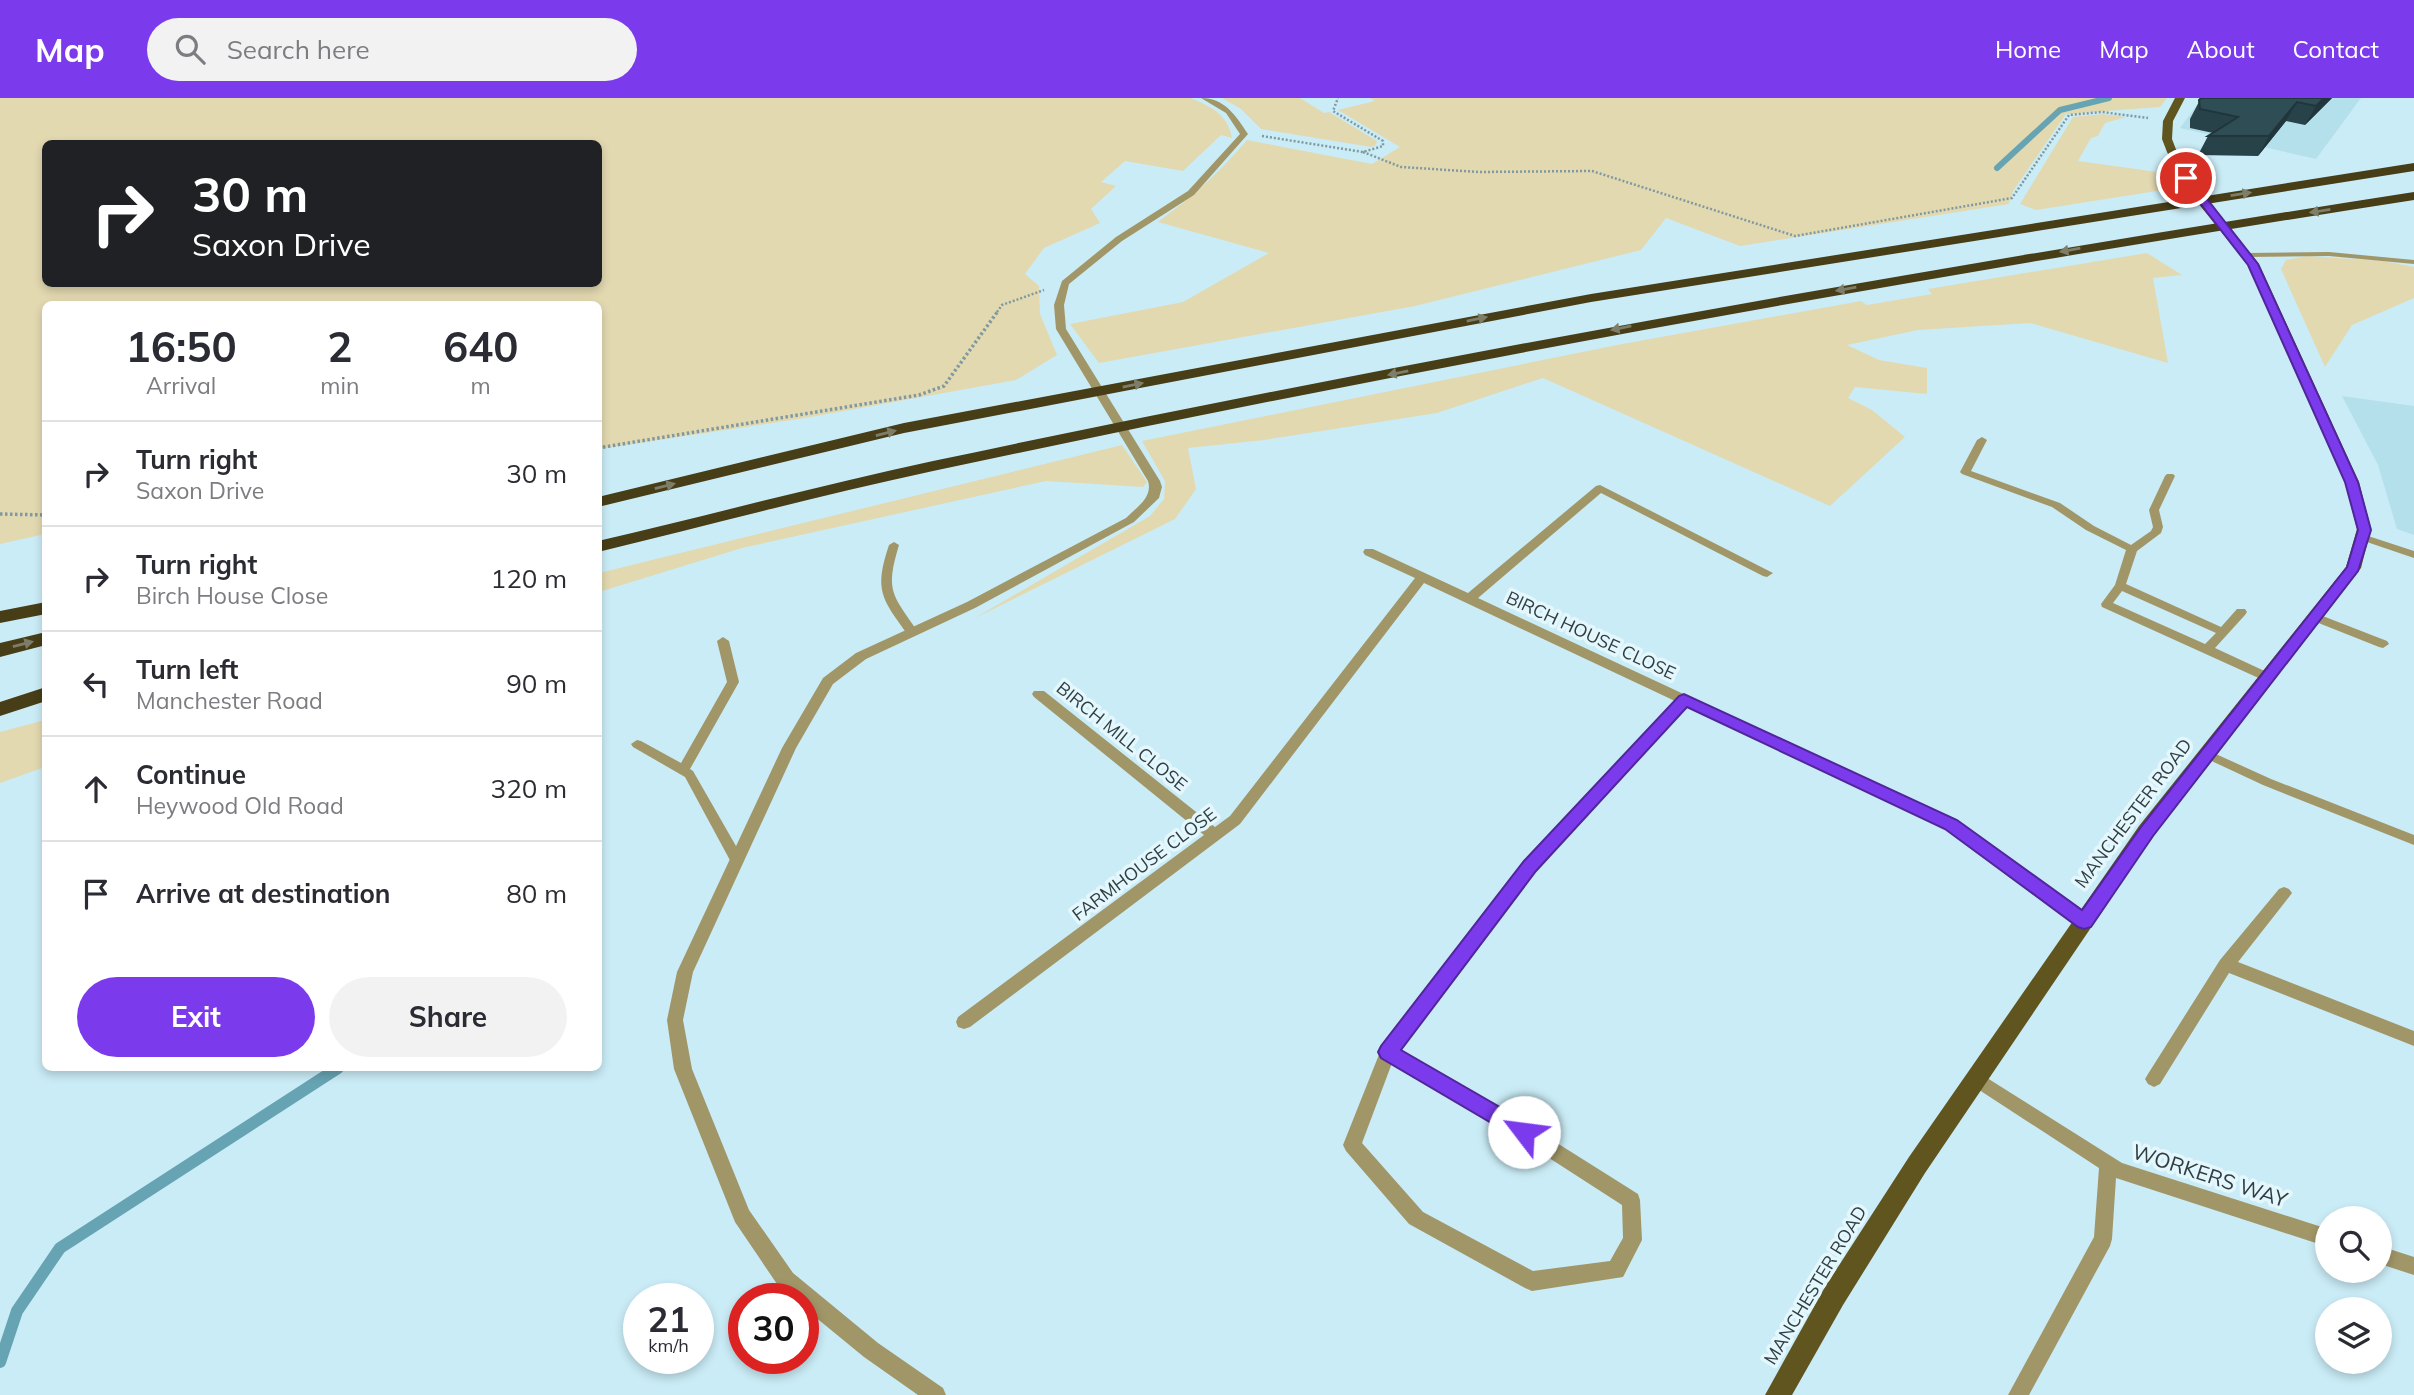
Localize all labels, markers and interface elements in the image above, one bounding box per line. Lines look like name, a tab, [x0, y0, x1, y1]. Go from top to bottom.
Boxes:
search box	[147, 18, 637, 81]
text: Map	[35, 29, 105, 70]
icon: search	[171, 30, 209, 68]
text: Search here	[227, 33, 370, 66]
text: Home	[1995, 34, 2061, 64]
text: Map	[2099, 34, 2149, 64]
text: About	[2187, 34, 2255, 64]
text: Contact	[2293, 34, 2379, 64]
pin	[2156, 148, 2216, 208]
icon: arrive	[2167, 159, 2205, 197]
text: 30 m	[192, 163, 308, 224]
icon: right	[77, 168, 168, 259]
one-way arrow	[2230, 188, 2252, 199]
one-way arrow	[2309, 206, 2331, 217]
text: Saxon Drive	[192, 224, 371, 264]
one-way arrow	[2059, 245, 2081, 256]
one-way arrow	[1834, 284, 1856, 295]
one-way arrow	[1466, 314, 1488, 325]
text: 16:50	[126, 320, 237, 373]
text: 2	[327, 320, 352, 373]
text: 640	[443, 320, 518, 373]
one-way arrow	[1610, 323, 1632, 334]
one-way arrow	[1387, 367, 1409, 378]
text: Arrival	[146, 371, 216, 400]
text: min	[320, 371, 359, 400]
text: m	[471, 371, 491, 400]
one-way arrow	[1122, 379, 1144, 390]
one-way arrow	[875, 427, 897, 438]
text: Turn right	[136, 443, 257, 476]
icon: right	[77, 455, 115, 493]
text: 30 m	[506, 457, 567, 490]
text: Saxon Drive	[136, 476, 264, 505]
one-way arrow	[654, 480, 676, 491]
text: Turn right	[136, 548, 257, 581]
icon: right	[77, 560, 115, 598]
text: 120 m	[491, 562, 567, 595]
text: Birch House Close	[136, 581, 328, 610]
street label: BIRCH HOUSE CLOSE	[1503, 586, 1679, 684]
one-way arrow	[12, 638, 34, 649]
text: Turn left	[136, 653, 238, 686]
icon: left	[77, 665, 115, 703]
text: 90 m	[506, 667, 567, 700]
street label: BIRCH MILL CLOSE	[1052, 676, 1192, 796]
text: Manchester Road	[136, 686, 323, 715]
street label: MANCHESTER ROAD	[2069, 734, 2197, 892]
text: Continue	[136, 758, 246, 791]
icon: ahead	[77, 770, 115, 808]
text: 320 m	[491, 772, 567, 805]
text: Heywood Old Road	[136, 791, 344, 820]
street label: FARMHOUSE CLOSE	[1067, 802, 1221, 926]
icon: arrive	[77, 875, 115, 913]
text: Arrive at destination	[136, 877, 391, 910]
text: 80 m	[506, 877, 567, 910]
button: Exit	[77, 977, 315, 1057]
button: Share	[329, 977, 567, 1057]
position arrow	[1487, 1095, 1561, 1169]
street label: WORKERS WAY	[2129, 1138, 2291, 1212]
street label: MANCHESTER ROAD	[1759, 1202, 1871, 1368]
map controls	[2315, 1206, 2392, 1374]
button: search	[2315, 1206, 2392, 1283]
speed limit sign: 30	[728, 1283, 819, 1374]
text: 21	[647, 1297, 690, 1341]
button: layers	[2315, 1297, 2392, 1374]
text: km/h	[648, 1334, 689, 1357]

